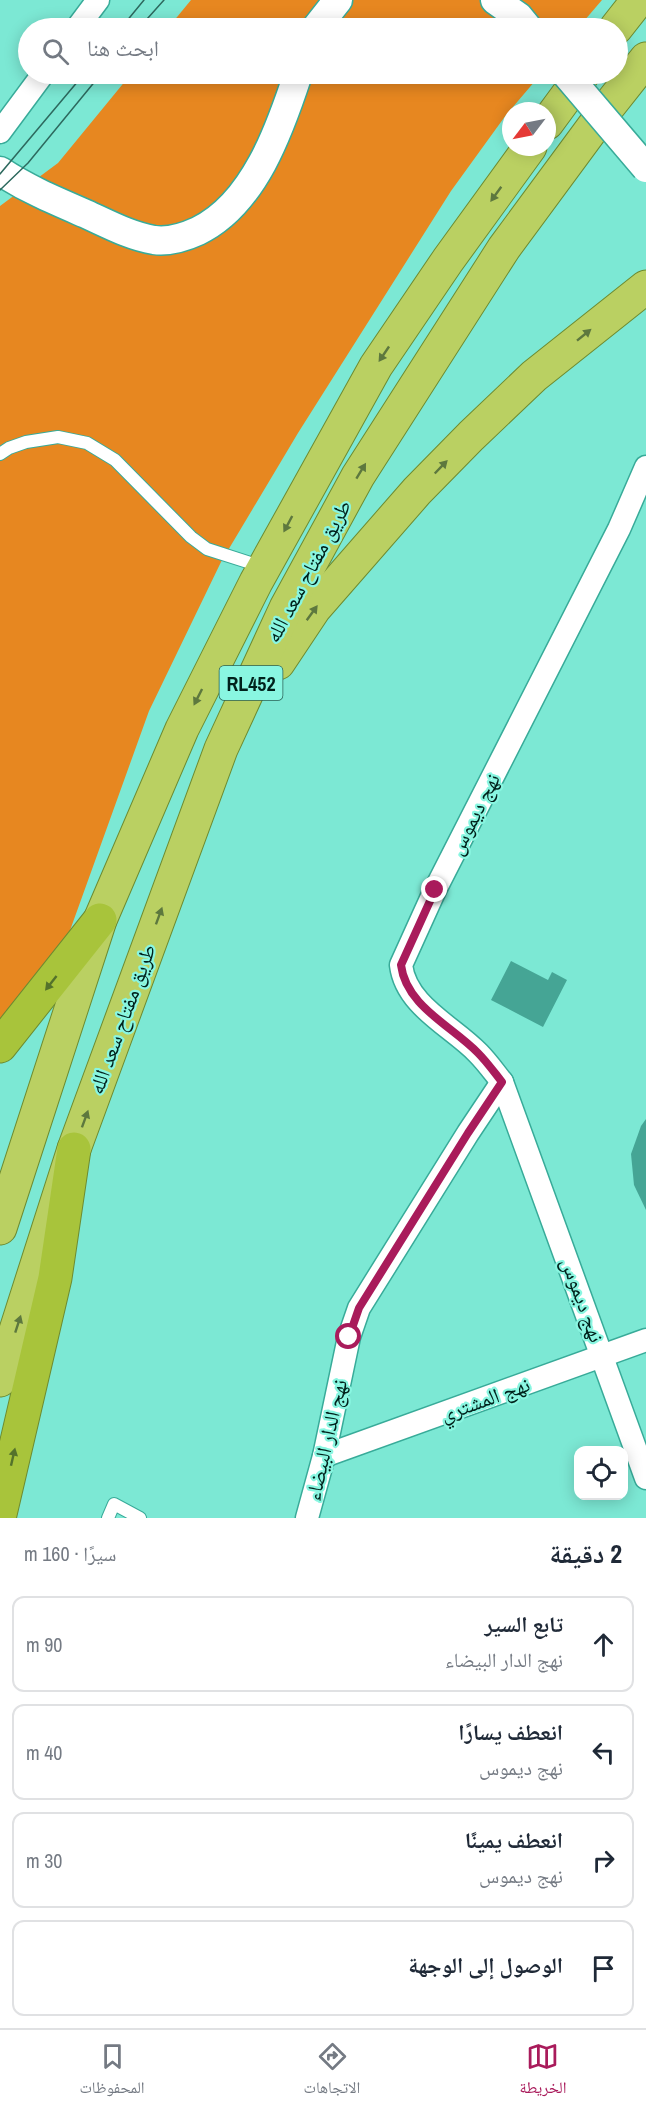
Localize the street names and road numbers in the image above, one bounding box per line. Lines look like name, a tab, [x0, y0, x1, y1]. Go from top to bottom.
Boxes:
street label: طريق مفتاح سعد الله	[258, 494, 358, 648]
road number: RL452	[220, 666, 282, 700]
street label: نهج ديموس	[441, 768, 507, 860]
street label: طريق مفتاح سعد الله	[81, 940, 163, 1098]
street label: نهج ديموس	[554, 1254, 612, 1346]
street label: نهج المشتري	[436, 1369, 535, 1431]
street label: نهج الدار البيضاء	[298, 1376, 354, 1504]

